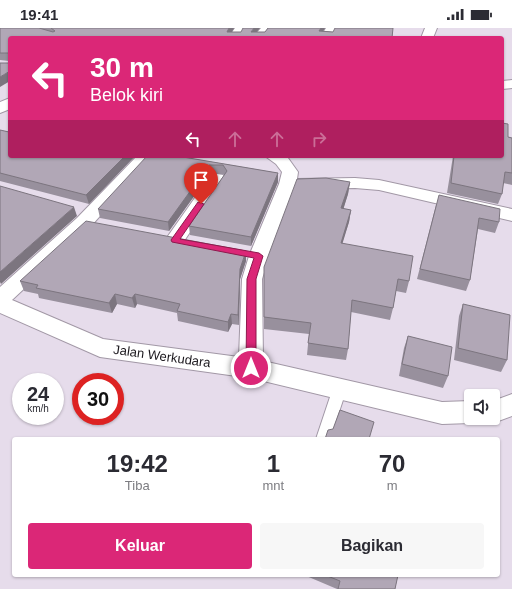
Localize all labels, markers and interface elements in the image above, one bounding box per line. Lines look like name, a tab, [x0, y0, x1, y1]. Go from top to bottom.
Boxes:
text: 19:41	[20, 6, 58, 23]
icon: left	[24, 52, 76, 104]
text: 30 m	[90, 52, 154, 83]
text: Belok kiri	[90, 85, 163, 105]
icon: left	[182, 128, 204, 150]
icon: ahead	[224, 128, 246, 150]
icon: ahead	[266, 128, 288, 150]
icon: right	[308, 128, 330, 150]
pin	[184, 163, 218, 204]
icon: arrive	[190, 169, 212, 191]
street label: Jalan Werkudara	[112, 342, 212, 370]
position arrow	[230, 347, 272, 389]
speed limit sign: 30	[72, 373, 124, 425]
text: 24	[27, 383, 49, 405]
map controls	[464, 389, 500, 425]
button: sound	[464, 389, 500, 425]
text: km/h	[27, 403, 49, 414]
text: 19:42	[107, 450, 168, 477]
text: 1	[267, 450, 280, 477]
text: 70	[379, 450, 405, 477]
text: Tiba	[125, 478, 150, 493]
text: mnt	[262, 478, 284, 493]
text: m	[387, 478, 397, 493]
button: Keluar	[28, 523, 252, 569]
button: Bagikan	[260, 523, 484, 569]

